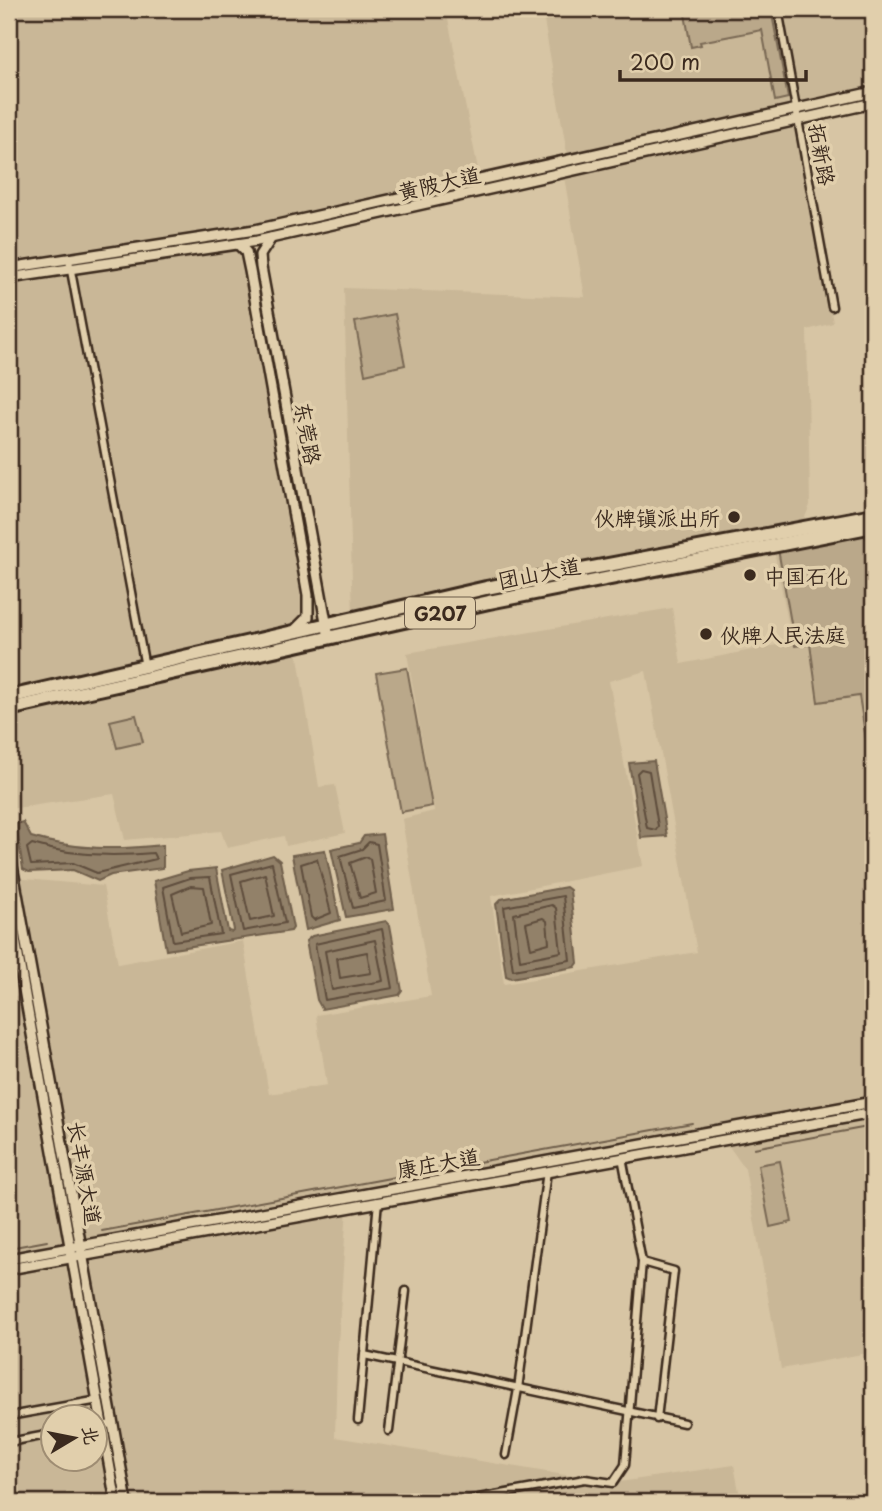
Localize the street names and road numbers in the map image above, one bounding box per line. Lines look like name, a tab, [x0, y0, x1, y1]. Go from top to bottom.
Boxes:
street label: 拓新路	[802, 120, 844, 188]
street label: 黄陂大道	[394, 157, 484, 207]
street label: 东莞路	[288, 399, 330, 467]
street label: 团山大道	[495, 548, 583, 596]
road number: G207	[405, 598, 475, 628]
street label: 长丰源大道	[61, 1119, 111, 1227]
street label: 康庄大道	[394, 1139, 482, 1185]

